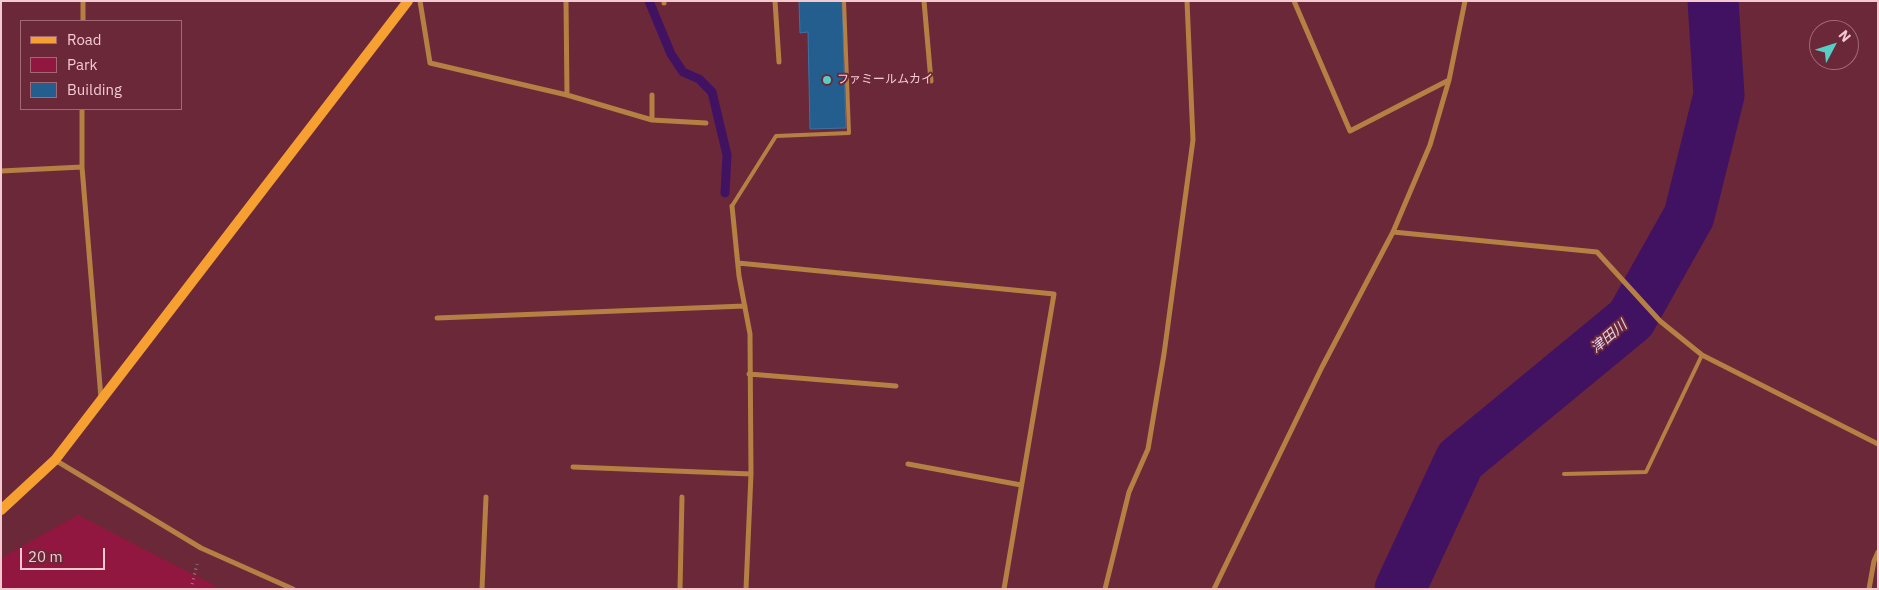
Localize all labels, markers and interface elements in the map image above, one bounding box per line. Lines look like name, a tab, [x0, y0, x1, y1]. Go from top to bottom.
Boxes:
legend	[20, 20, 182, 110]
north arrow	[1809, 20, 1859, 70]
text: N	[1835, 26, 1855, 46]
text: Road	[67, 30, 102, 49]
text: Park	[67, 55, 97, 74]
place label: ファミールムカイ	[837, 73, 933, 87]
marker: ファミールムカイ	[821, 74, 833, 86]
text: Building	[67, 80, 122, 99]
water label: 津田川	[1588, 317, 1630, 357]
scale bar	[22, 538, 108, 570]
text: 20 m	[28, 547, 63, 566]

